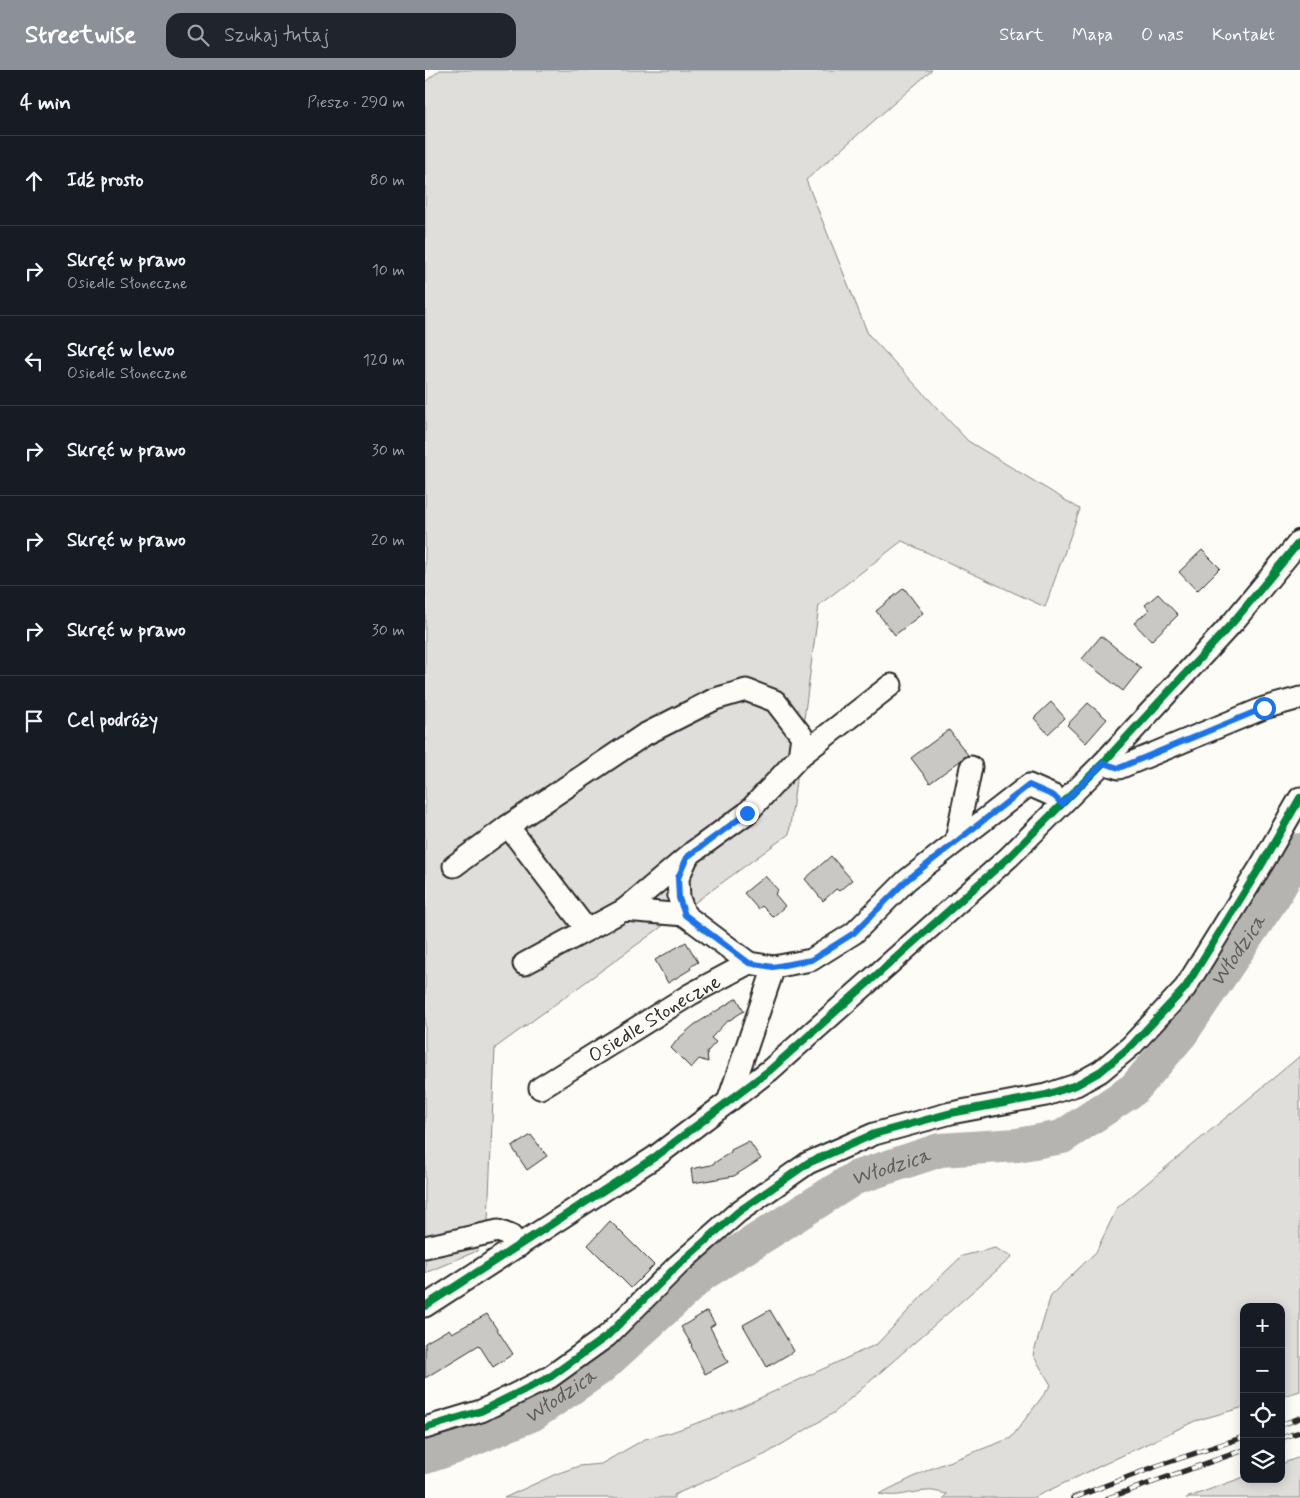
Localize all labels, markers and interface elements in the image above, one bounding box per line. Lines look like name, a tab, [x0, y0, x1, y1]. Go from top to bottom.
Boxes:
search box	[166, 13, 516, 58]
text: Streetwise	[25, 20, 136, 51]
icon: search	[184, 21, 212, 49]
text: Szukaj tutaj	[224, 23, 329, 48]
text: Start	[999, 23, 1044, 47]
text: Mapa	[1072, 23, 1113, 47]
text: O nas	[1141, 23, 1184, 47]
text: Kontakt	[1212, 23, 1275, 47]
text: 4 min	[20, 89, 71, 117]
text: Pieszo · 290 m	[307, 92, 405, 113]
icon: ahead	[20, 167, 48, 195]
text: Idź prosto	[67, 168, 144, 193]
text: 80 m	[370, 170, 405, 191]
text: Skręć w prawo	[67, 248, 186, 273]
icon: right	[20, 257, 48, 285]
text: 10 m	[372, 260, 405, 281]
text: Osiedle Słoneczne	[67, 273, 188, 294]
text: Skręć w lewo	[67, 338, 175, 363]
icon: left	[20, 347, 48, 375]
text: 120 m	[363, 350, 405, 371]
text: Osiedle Słoneczne	[67, 363, 188, 384]
icon: right	[20, 437, 48, 465]
text: Skręć w prawo	[67, 438, 186, 463]
text: 30 m	[372, 440, 405, 461]
icon: right	[20, 527, 48, 555]
text: Skręć w prawo	[67, 528, 186, 553]
text: 20 m	[371, 530, 405, 551]
icon: right	[20, 617, 48, 645]
text: Skręć w prawo	[67, 618, 186, 643]
text: 30 m	[372, 620, 405, 641]
route start	[1253, 697, 1276, 720]
icon: arrive	[20, 707, 48, 735]
text: Cel podróży	[67, 708, 158, 733]
route end	[736, 802, 759, 825]
water label: Włodzica	[1204, 908, 1274, 993]
street label: Osiedle Słoneczne	[583, 969, 726, 1070]
water label: Włodzica	[847, 1141, 935, 1193]
map controls	[1240, 1303, 1285, 1483]
button: +	[1240, 1303, 1285, 1348]
button: −	[1240, 1348, 1285, 1393]
water label: Włodzica	[519, 1361, 603, 1431]
button: locate	[1240, 1393, 1285, 1438]
button: layers	[1240, 1438, 1285, 1483]

